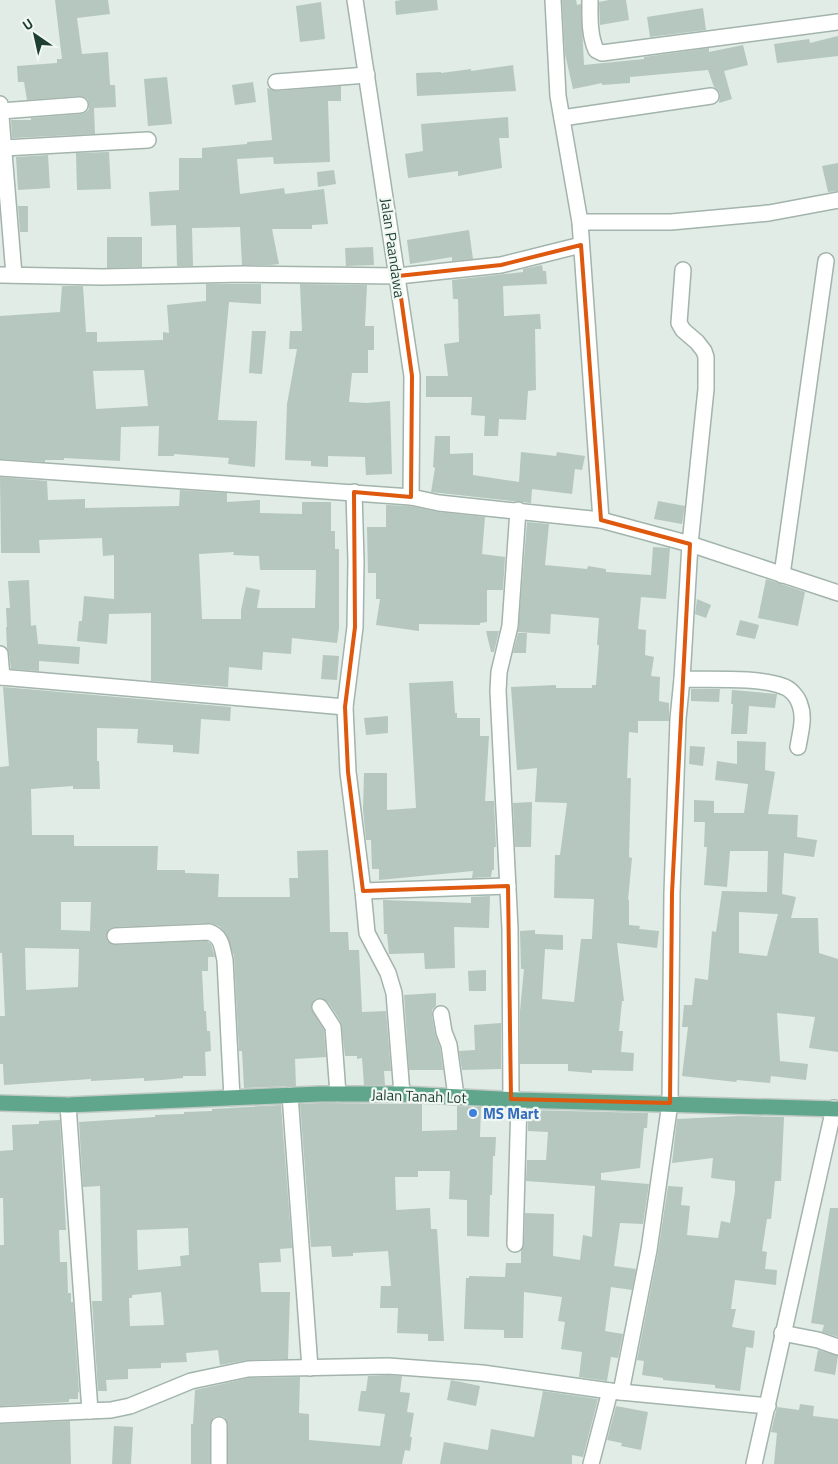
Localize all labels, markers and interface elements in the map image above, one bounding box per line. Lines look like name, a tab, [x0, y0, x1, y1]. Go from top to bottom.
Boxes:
north arrow	[10, 10, 60, 60]
text: U	[18, 13, 37, 35]
street label: Jalan Paandawa	[375, 197, 411, 300]
street label: Jalan Tanah Lot	[371, 1083, 468, 1109]
place label: MS Mart	[483, 1102, 539, 1125]
marker: MS Mart	[467, 1107, 479, 1119]

